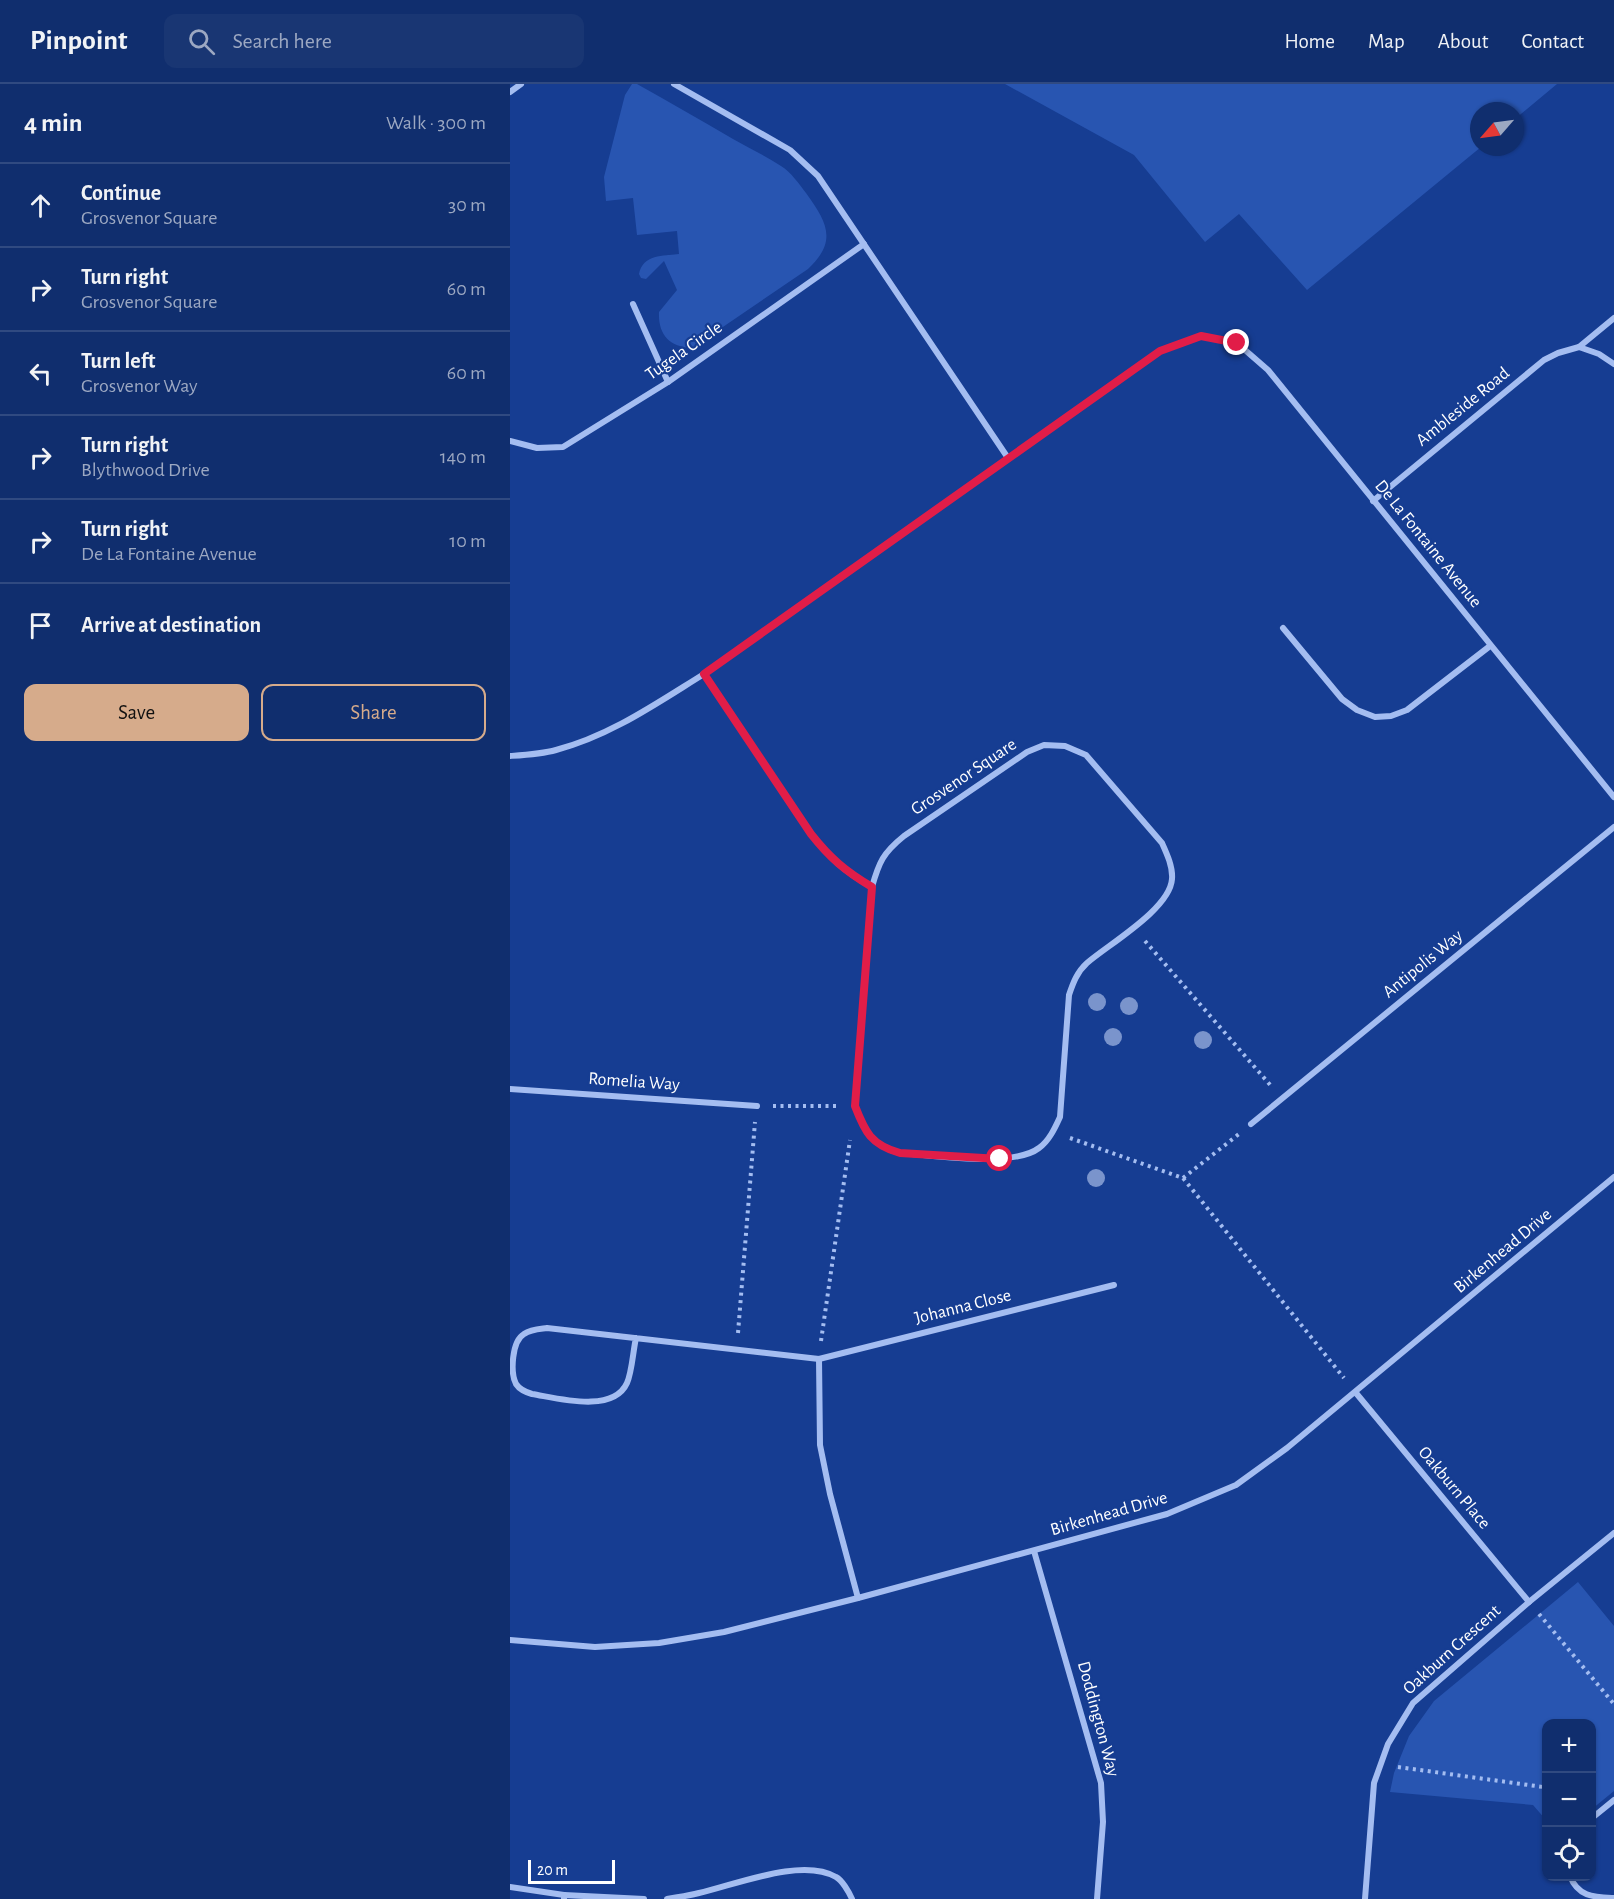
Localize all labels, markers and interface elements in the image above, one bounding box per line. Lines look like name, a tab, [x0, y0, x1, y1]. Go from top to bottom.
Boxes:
search box	[164, 14, 584, 68]
icon: search	[185, 25, 218, 58]
text: Pinpoint	[30, 27, 128, 55]
text: Search here	[233, 30, 332, 52]
text: Home	[1284, 31, 1335, 52]
text: Map	[1368, 31, 1405, 52]
text: About	[1438, 31, 1488, 52]
text: Contact	[1521, 31, 1584, 52]
north arrow	[1470, 102, 1524, 156]
text: 4 min	[24, 110, 83, 136]
text: Walk · 300 m	[386, 113, 486, 133]
text: Continue	[81, 182, 161, 204]
icon: ahead	[24, 189, 57, 222]
text: 30 m	[448, 195, 486, 215]
text: Grosvenor Square	[81, 208, 218, 228]
text: Turn right	[81, 266, 168, 288]
icon: right	[24, 273, 57, 306]
text: 60 m	[447, 279, 486, 299]
text: Grosvenor Square	[81, 292, 218, 312]
street label: Tugela Circle	[643, 318, 725, 384]
route end	[1223, 329, 1249, 355]
text: Turn left	[81, 350, 155, 372]
icon: left	[24, 357, 57, 390]
text: 60 m	[447, 363, 486, 383]
street label: Ambleside Road	[1413, 364, 1513, 450]
text: Grosvenor Way	[81, 376, 198, 396]
text: Turn right	[81, 434, 168, 456]
icon: right	[24, 441, 57, 474]
text: 140 m	[440, 447, 486, 467]
text: Blythwood Drive	[81, 460, 210, 480]
street label: De La Fontaine Avenue	[1371, 477, 1485, 611]
text: Turn right	[81, 518, 168, 540]
icon: right	[24, 525, 57, 558]
text: 10 m	[449, 531, 486, 551]
text: De La Fontaine Avenue	[81, 544, 257, 564]
icon: arrive	[24, 609, 57, 642]
text: Arrive at destination	[81, 614, 261, 636]
button: Save	[24, 684, 249, 741]
button: Share	[261, 684, 486, 741]
street label: Grosvenor Square	[908, 735, 1020, 819]
street label: Antipolis Way	[1380, 926, 1467, 1001]
street label: Romelia Way	[588, 1070, 681, 1094]
route start	[986, 1145, 1012, 1171]
street label: Birkenhead Drive	[1451, 1205, 1555, 1297]
street label: Johanna Close	[913, 1286, 1013, 1328]
street label: Oakburn Place	[1414, 1443, 1494, 1533]
street label: Birkenhead Drive	[1048, 1489, 1170, 1539]
street label: Oakburn Crescent	[1400, 1602, 1504, 1698]
street label: Doddington Way	[1074, 1659, 1122, 1779]
map controls	[1542, 1719, 1596, 1881]
button: +	[1542, 1719, 1596, 1773]
button: −	[1542, 1773, 1596, 1827]
button: locate	[1542, 1827, 1596, 1881]
scale bar	[528, 1857, 615, 1884]
text: 20 m	[537, 1862, 568, 1878]

